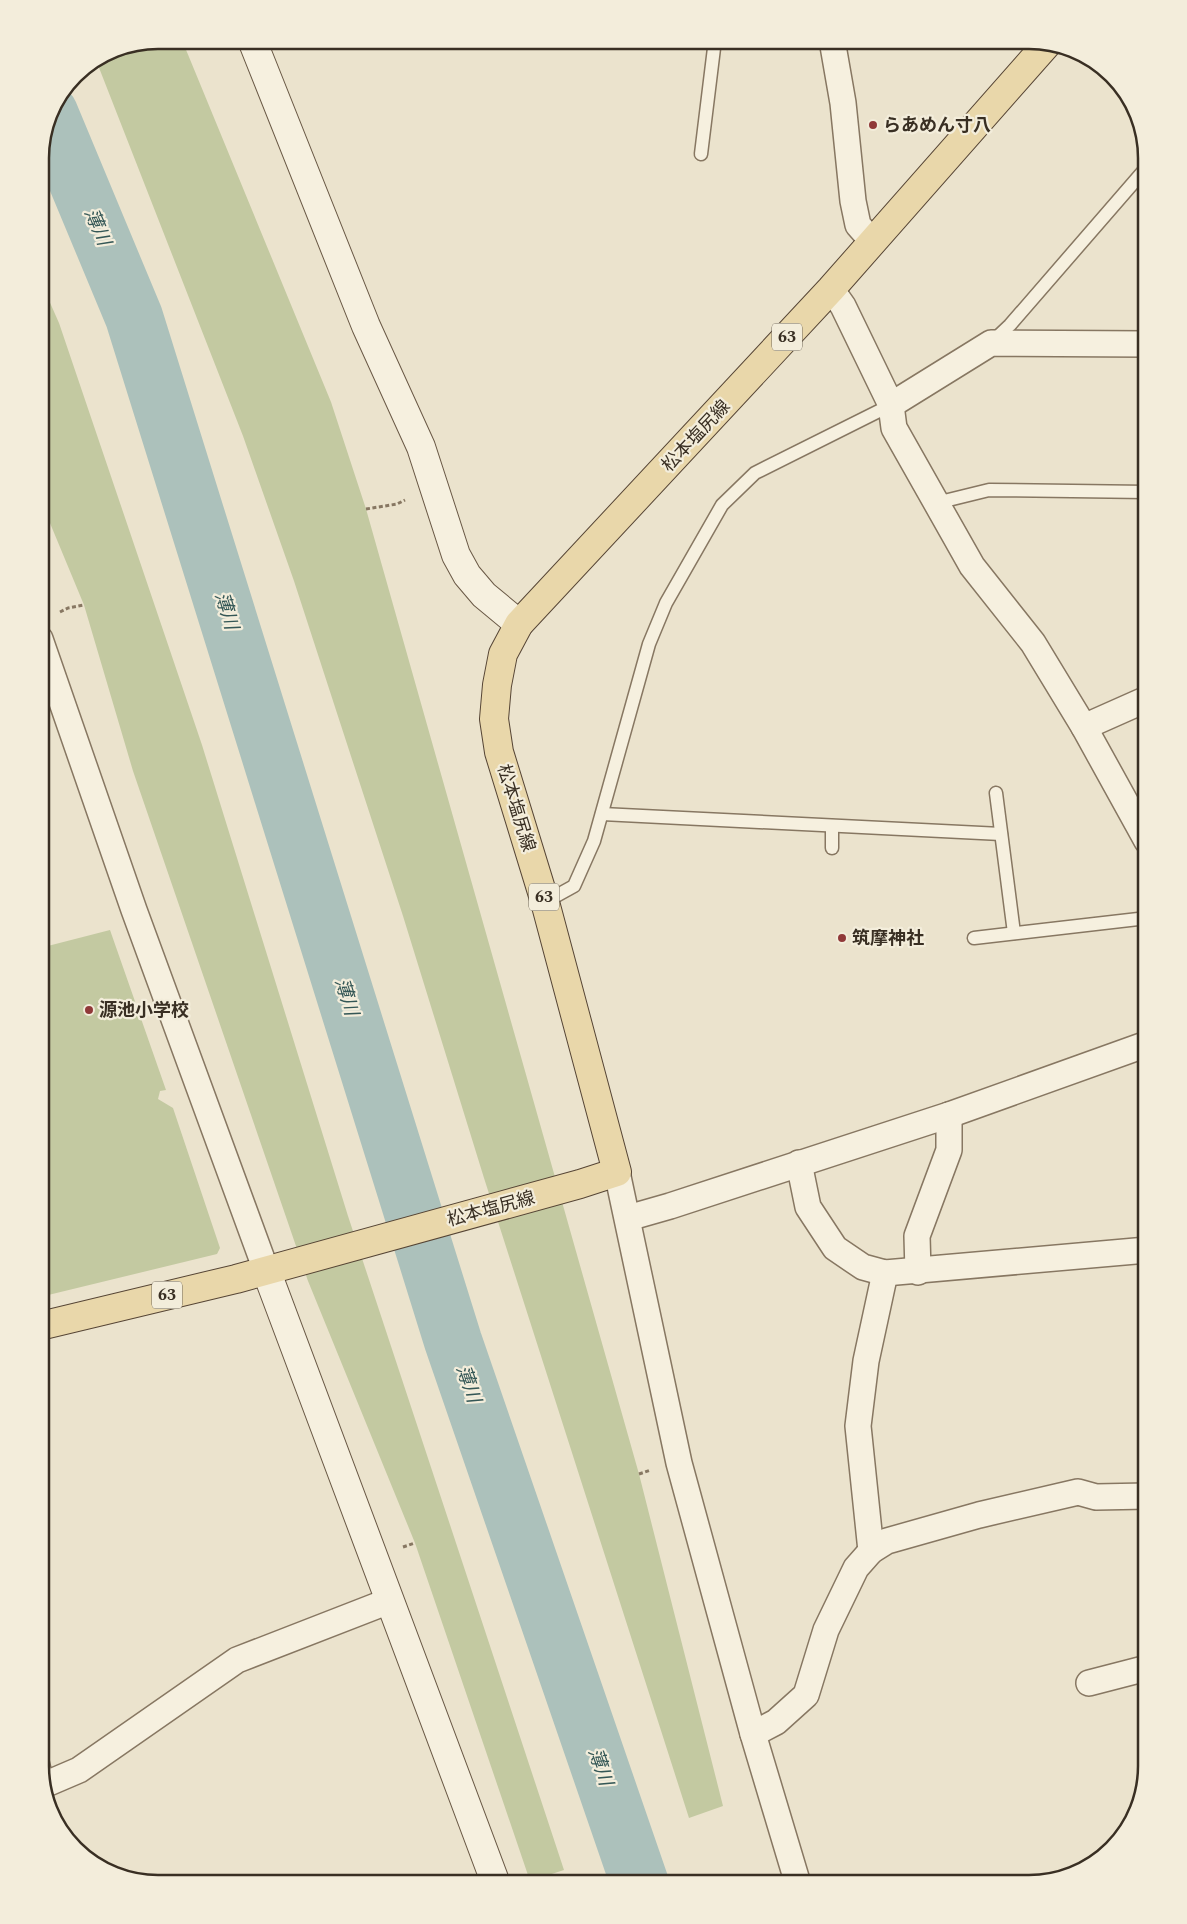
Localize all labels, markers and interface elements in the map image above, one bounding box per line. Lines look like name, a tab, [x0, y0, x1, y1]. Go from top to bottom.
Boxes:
place label: らあめん寸八	[883, 112, 991, 139]
marker: らあめん寸八	[867, 119, 879, 131]
water label: 薄川	[76, 204, 119, 252]
road number: 63	[772, 324, 802, 351]
street label: 松本塩尻線	[655, 394, 737, 478]
water label: 薄川	[207, 589, 246, 635]
street label: 松本塩尻線	[490, 761, 542, 855]
road number: 63	[529, 884, 559, 910]
place label: 筑摩神社	[852, 925, 924, 952]
marker: 筑摩神社	[836, 932, 848, 944]
water label: 薄川	[327, 975, 366, 1021]
place label: 源池小学校	[99, 997, 189, 1024]
marker: 源池小学校	[83, 1004, 95, 1016]
street label: 松本塩尻線	[444, 1184, 538, 1234]
road number: 63	[152, 1282, 182, 1308]
water label: 薄川	[448, 1361, 489, 1409]
water label: 薄川	[580, 1744, 621, 1792]

